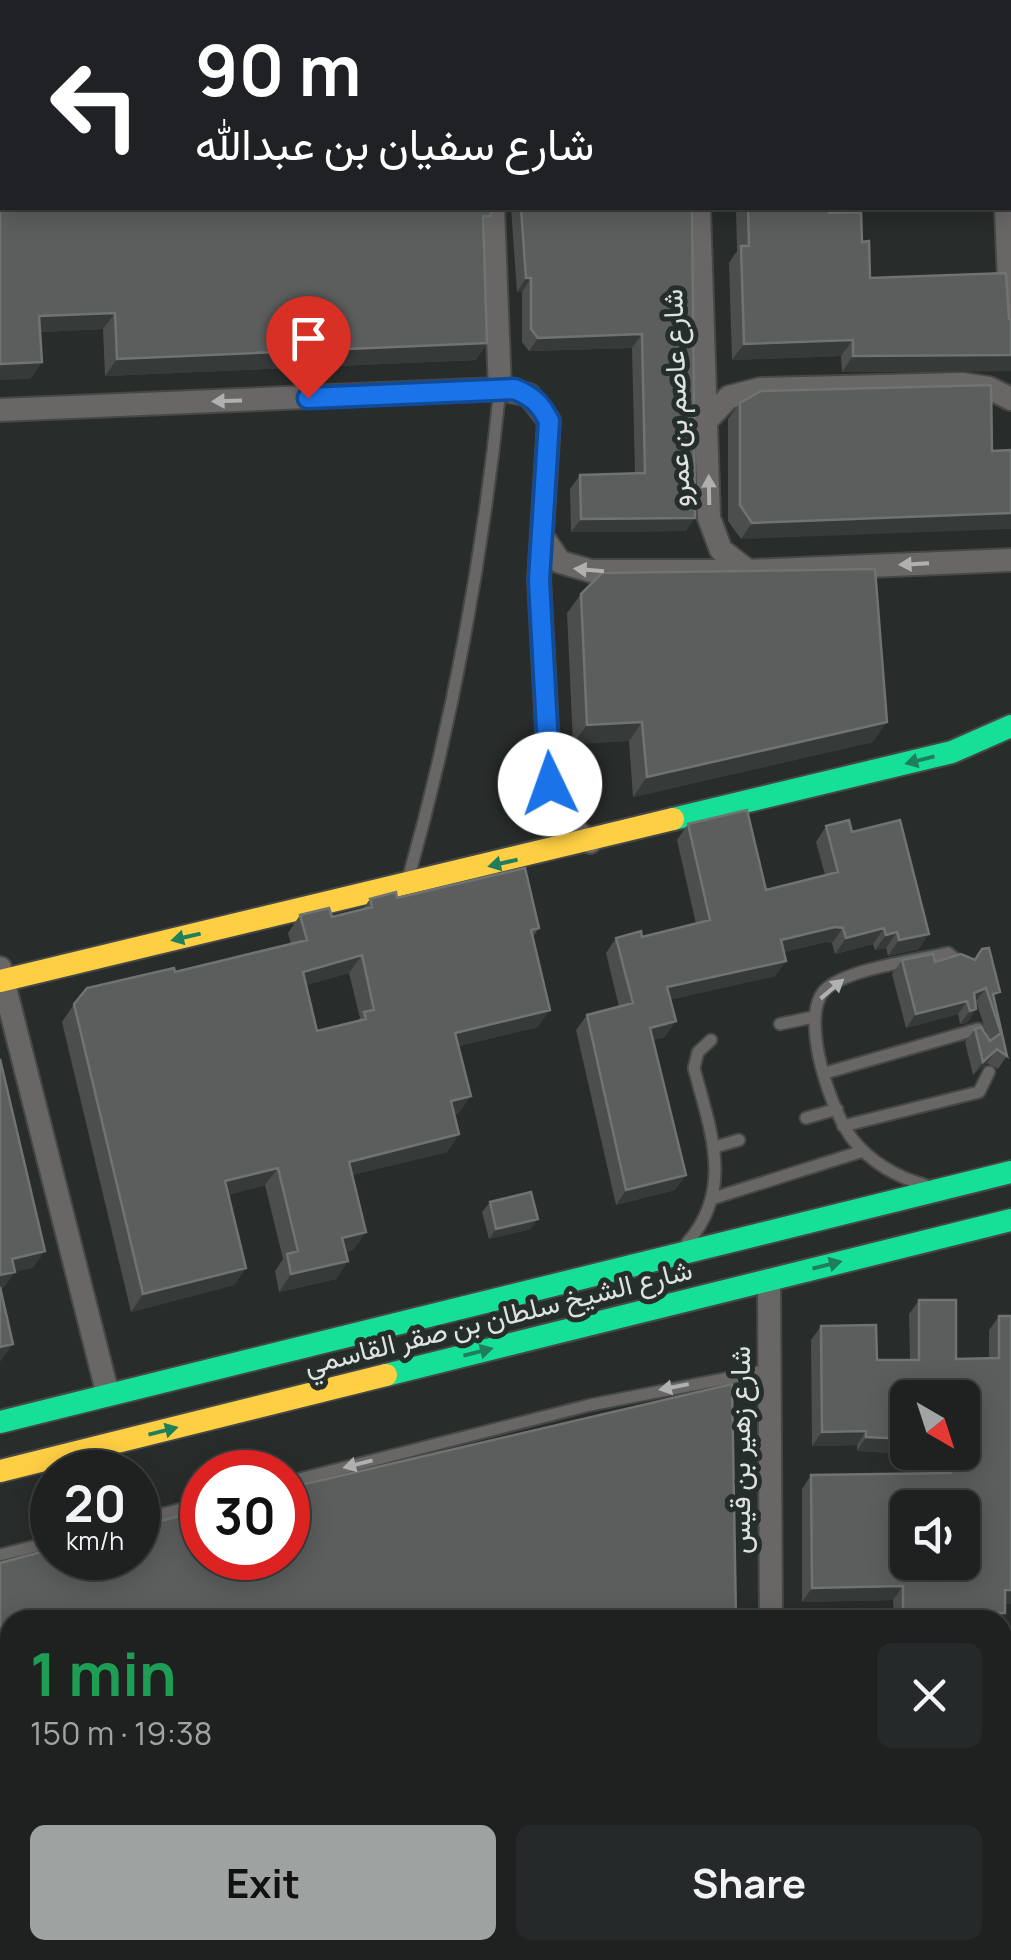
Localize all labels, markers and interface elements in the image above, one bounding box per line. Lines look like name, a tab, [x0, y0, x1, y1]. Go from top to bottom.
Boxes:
text: 90 m	[195, 21, 362, 117]
icon: left	[30, 40, 160, 170]
text: شارع سفيان بن عبدالله	[195, 112, 594, 174]
street label: شارع عاصم بن عمرو	[652, 288, 699, 508]
pin	[266, 296, 351, 399]
icon: arrive	[281, 311, 336, 366]
one-way arrow	[211, 393, 243, 409]
one-way arrow	[700, 473, 716, 505]
one-way arrow	[897, 556, 929, 572]
one-way arrow	[573, 561, 604, 577]
position arrow	[498, 732, 602, 836]
one-way arrow	[904, 753, 935, 768]
one-way arrow	[487, 856, 518, 871]
one-way arrow	[171, 930, 202, 945]
one-way arrow	[819, 978, 844, 1000]
street label: شارع الشيخ سلطان بن صقر القاسمي	[300, 1249, 697, 1388]
one-way arrow	[812, 1257, 843, 1273]
one-way arrow	[463, 1344, 494, 1360]
street label: شارع زهير بن قيس	[720, 1346, 759, 1554]
one-way arrow	[658, 1380, 689, 1396]
north arrow	[890, 1380, 980, 1470]
map controls	[890, 1380, 980, 1580]
one-way arrow	[148, 1423, 179, 1438]
speed limit sign: 30	[180, 1450, 310, 1580]
one-way arrow	[342, 1457, 373, 1473]
text: 20	[64, 1469, 126, 1537]
button: sound	[890, 1490, 980, 1580]
text: km/h	[66, 1523, 124, 1558]
text: 1 min	[30, 1632, 177, 1714]
button: close	[877, 1643, 982, 1748]
text: 150 m · 19:38	[30, 1711, 212, 1755]
button: Exit	[30, 1825, 496, 1940]
button: Share	[516, 1825, 982, 1940]

